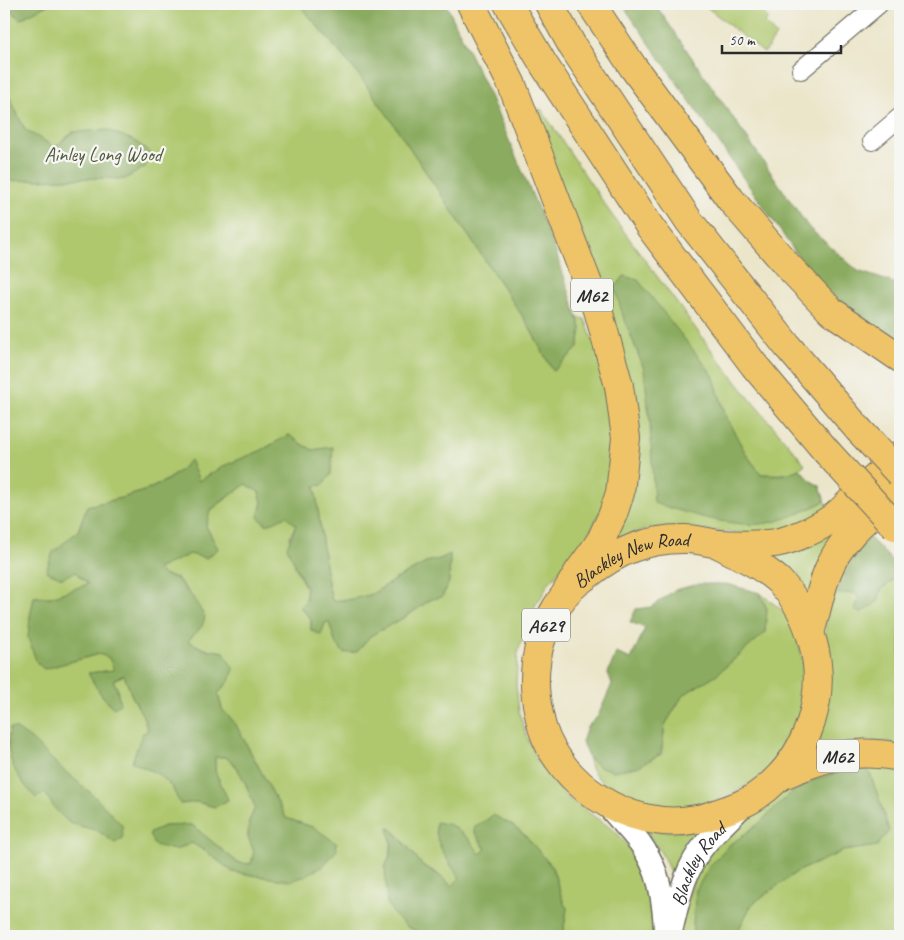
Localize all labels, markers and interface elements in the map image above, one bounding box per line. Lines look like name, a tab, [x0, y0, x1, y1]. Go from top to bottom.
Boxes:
scale bar	[722, 22, 840, 54]
text: 50 m	[729, 31, 756, 50]
park label: Ainley Long Wood	[44, 142, 165, 167]
road number: M62	[571, 278, 613, 312]
street label: Blackley New Road	[568, 527, 692, 594]
road number: A629	[522, 608, 570, 642]
road number: M62	[817, 739, 859, 772]
street label: Blackley Road	[666, 815, 734, 909]

